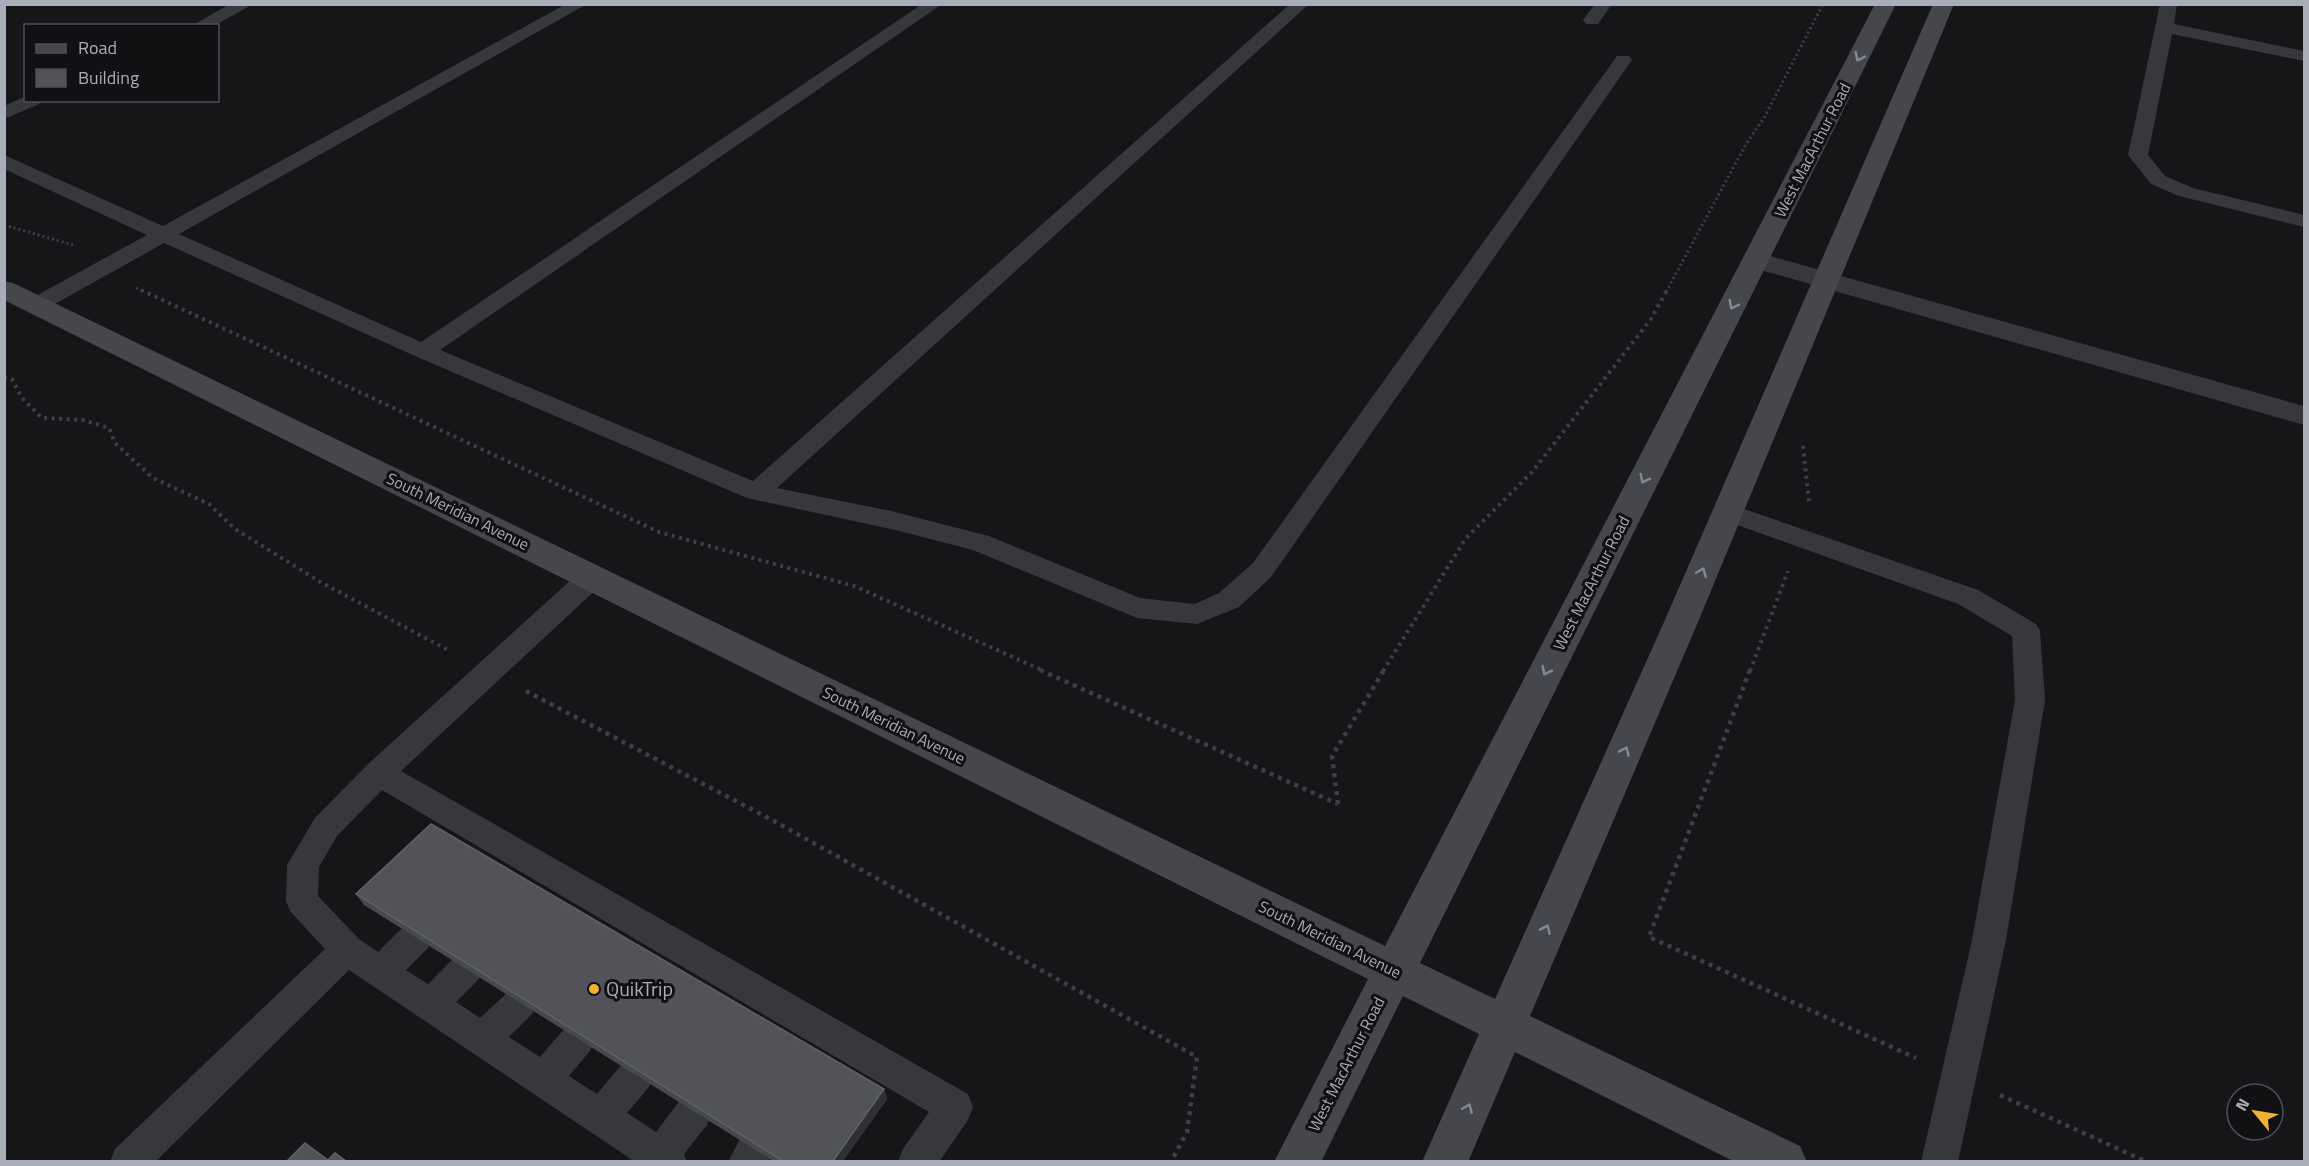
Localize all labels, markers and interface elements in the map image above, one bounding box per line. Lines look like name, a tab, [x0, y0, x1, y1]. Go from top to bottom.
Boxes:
legend	[24, 24, 219, 102]
text: Road	[78, 34, 117, 61]
one-way arrow	[1855, 50, 1866, 61]
text: Building	[78, 64, 139, 91]
street label: West MacArthur Road	[1768, 78, 1856, 222]
one-way arrow	[1728, 299, 1740, 310]
street label: South Meridian Avenue	[383, 466, 533, 556]
one-way arrow	[1640, 473, 1651, 483]
street label: West MacArthur Road	[1547, 511, 1635, 655]
one-way arrow	[1695, 567, 1707, 578]
one-way arrow	[1542, 665, 1553, 676]
street label: South Meridian Avenue	[819, 680, 969, 770]
one-way arrow	[1618, 746, 1630, 757]
street label: South Meridian Avenue	[1255, 894, 1405, 984]
one-way arrow	[1539, 925, 1551, 936]
place label: QuikTrip	[606, 973, 673, 1004]
marker: QuikTrip	[587, 982, 601, 996]
street label: West MacArthur Road	[1302, 992, 1390, 1136]
north arrow	[2225, 1082, 2285, 1142]
text: N	[2229, 1094, 2255, 1115]
one-way arrow	[1461, 1103, 1473, 1114]

